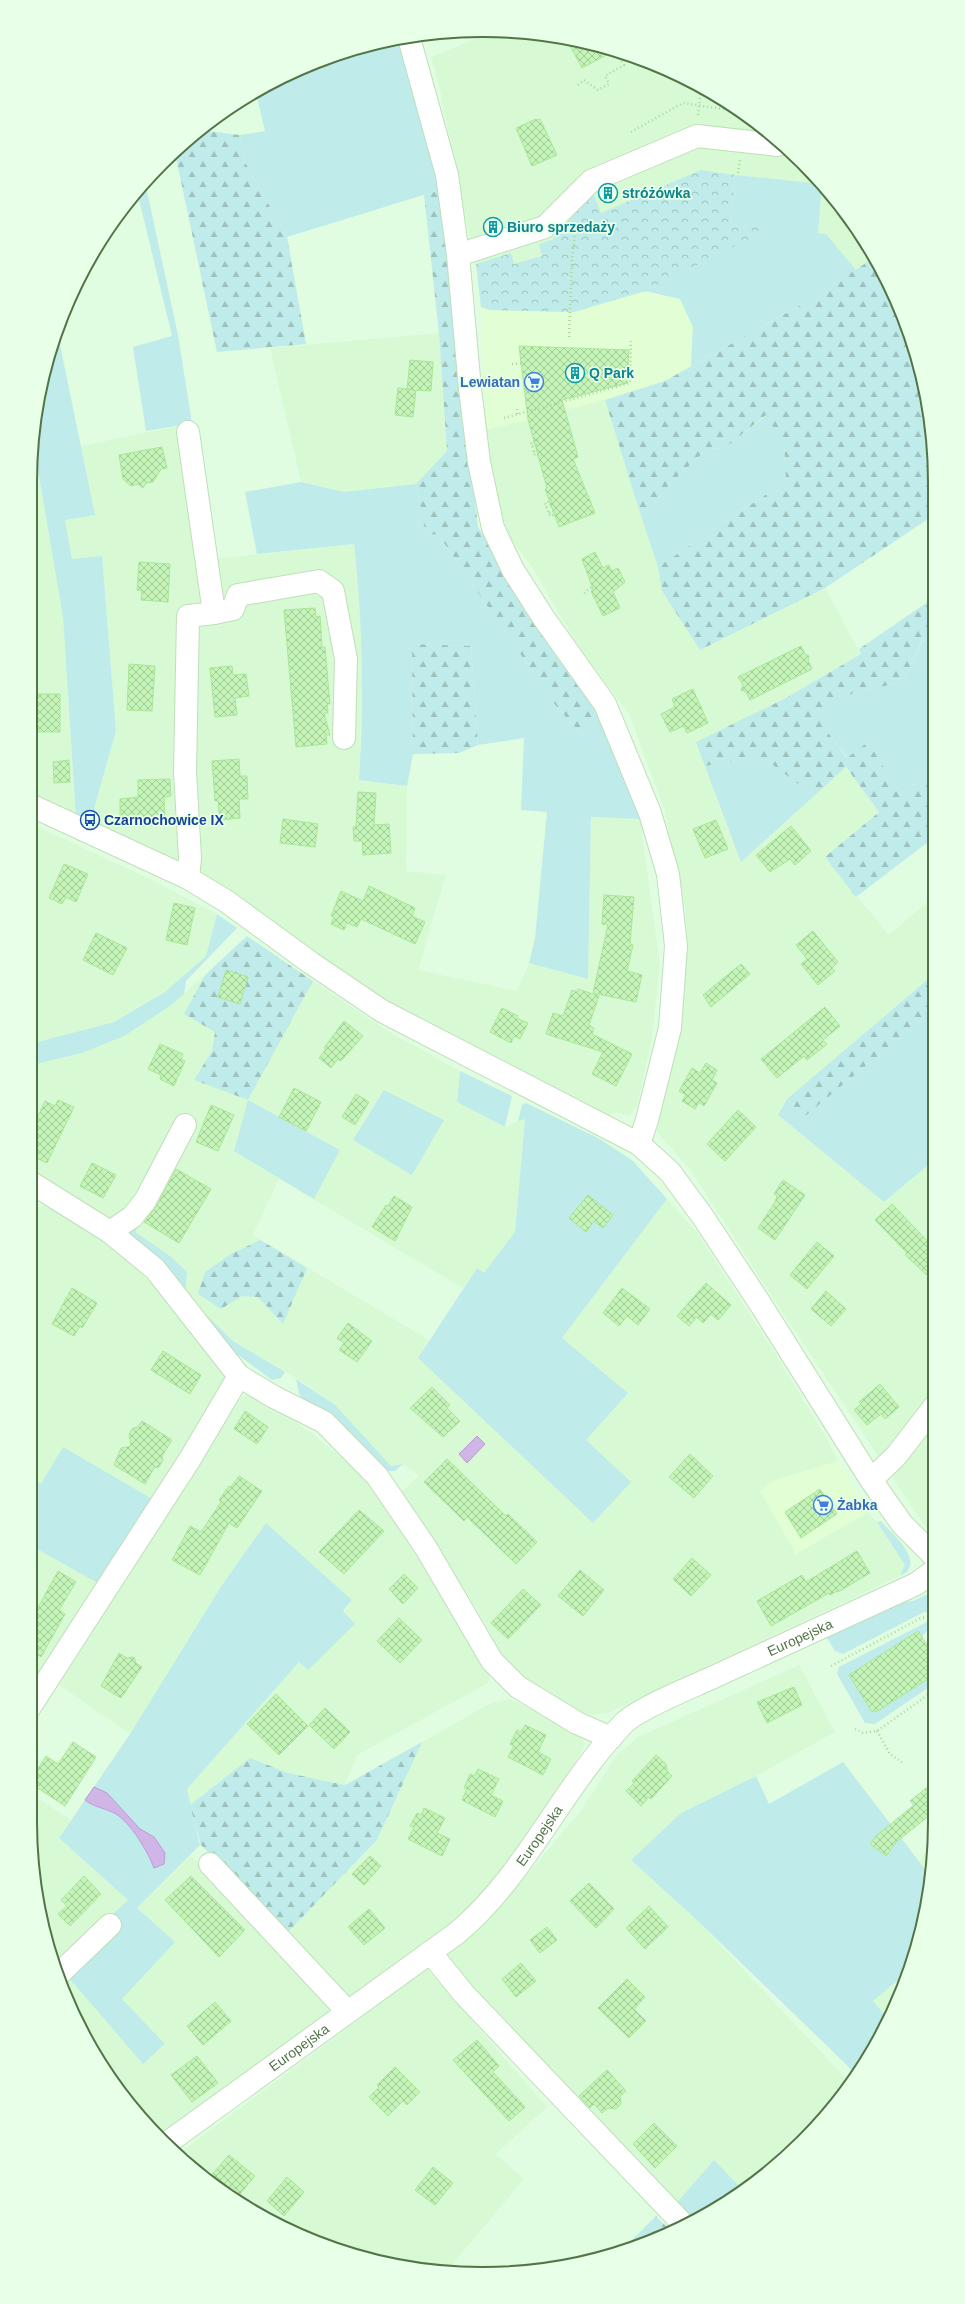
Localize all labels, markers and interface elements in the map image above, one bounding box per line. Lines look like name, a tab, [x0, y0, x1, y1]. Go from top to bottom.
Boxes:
building icon: stróżówka	[597, 182, 619, 204]
place label: stróżówka	[622, 185, 691, 201]
building icon: Biuro sprzedaży	[482, 216, 504, 238]
place label: Biuro sprzedaży	[507, 219, 615, 235]
building icon: Q Park	[564, 362, 586, 384]
place label: Q Park	[589, 365, 634, 381]
supermarket icon: Lewiatan	[523, 371, 545, 393]
place label: Lewiatan	[460, 374, 520, 390]
bus stop icon: Czarnochowice IX	[79, 809, 101, 831]
place label: Czarnochowice IX	[104, 812, 224, 828]
supermarket icon: Żabka	[812, 1494, 834, 1516]
place label: Żabka	[837, 1497, 878, 1513]
street label: Europejska	[765, 1615, 835, 1659]
street label: Europejska	[513, 1802, 566, 1869]
street label: Europejska	[266, 2020, 332, 2074]

